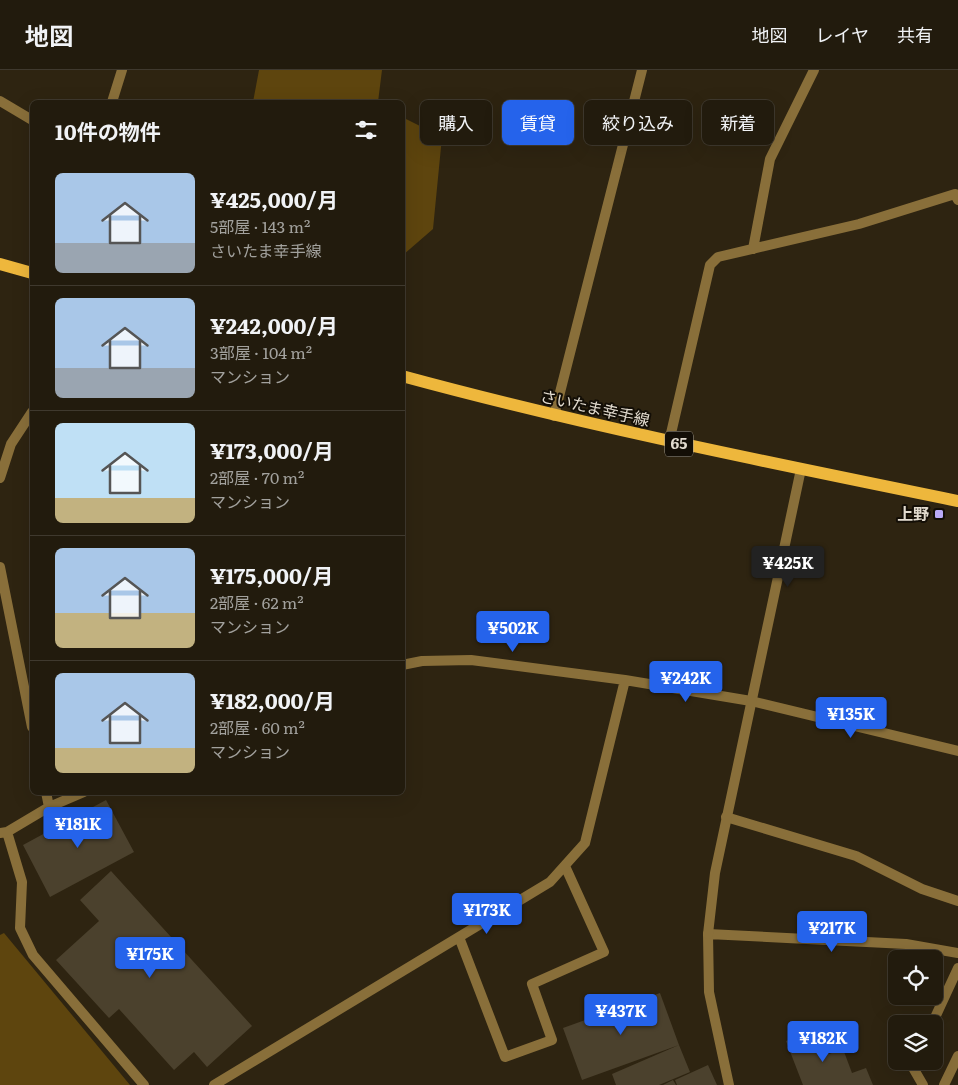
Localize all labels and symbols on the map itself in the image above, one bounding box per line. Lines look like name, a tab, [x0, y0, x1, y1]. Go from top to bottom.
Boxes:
street label: さいたま幸手線	[538, 383, 652, 431]
road number: 65	[665, 432, 693, 456]
place label: 上野	[897, 501, 929, 525]
marker: 上野	[933, 508, 945, 520]
pin: ¥425K	[753, 546, 823, 588]
pin: ¥502K	[478, 610, 548, 653]
pin: ¥242K	[651, 660, 721, 703]
pin: ¥135K	[816, 696, 886, 739]
pin: ¥181K	[43, 806, 113, 849]
pin: ¥173K	[452, 892, 522, 935]
pin: ¥217K	[797, 910, 867, 953]
pin: ¥175K	[115, 936, 185, 979]
pin: ¥437K	[586, 994, 656, 1036]
pin: ¥182K	[788, 1020, 858, 1063]

